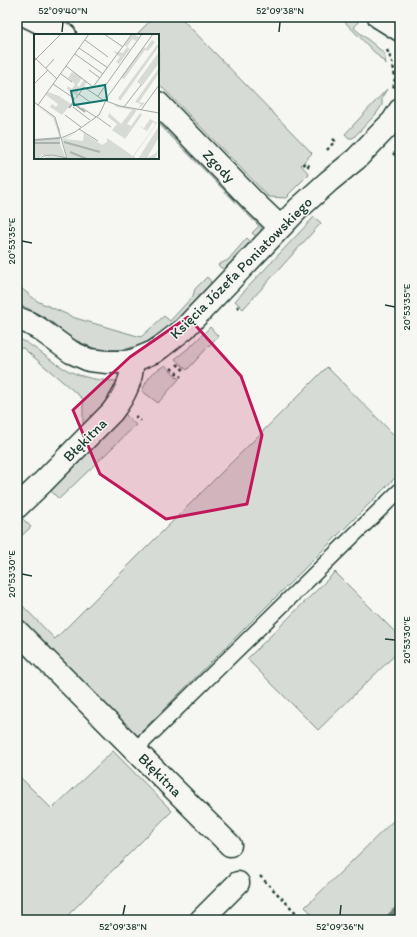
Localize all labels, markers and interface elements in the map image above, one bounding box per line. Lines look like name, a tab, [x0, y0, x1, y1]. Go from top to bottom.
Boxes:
text: 52°09'40"N	[38, 4, 88, 17]
text: 52°09'38"N	[256, 4, 304, 17]
inset map	[34, 34, 159, 159]
street label: Zgody	[199, 146, 239, 186]
street label: Księcia Józefa Poniatowskiego	[166, 193, 316, 343]
text: 20°53'35"E	[5, 217, 18, 264]
text: 20°53'35"E	[400, 283, 413, 330]
street label: Błękitna	[59, 414, 111, 466]
text: 20°53'30"E	[5, 550, 18, 598]
text: 20°53'30"E	[400, 616, 413, 664]
street label: Błękitna	[134, 749, 186, 801]
text: 52°09'38"N	[99, 920, 147, 933]
text: 52°09'36"N	[316, 920, 364, 933]

